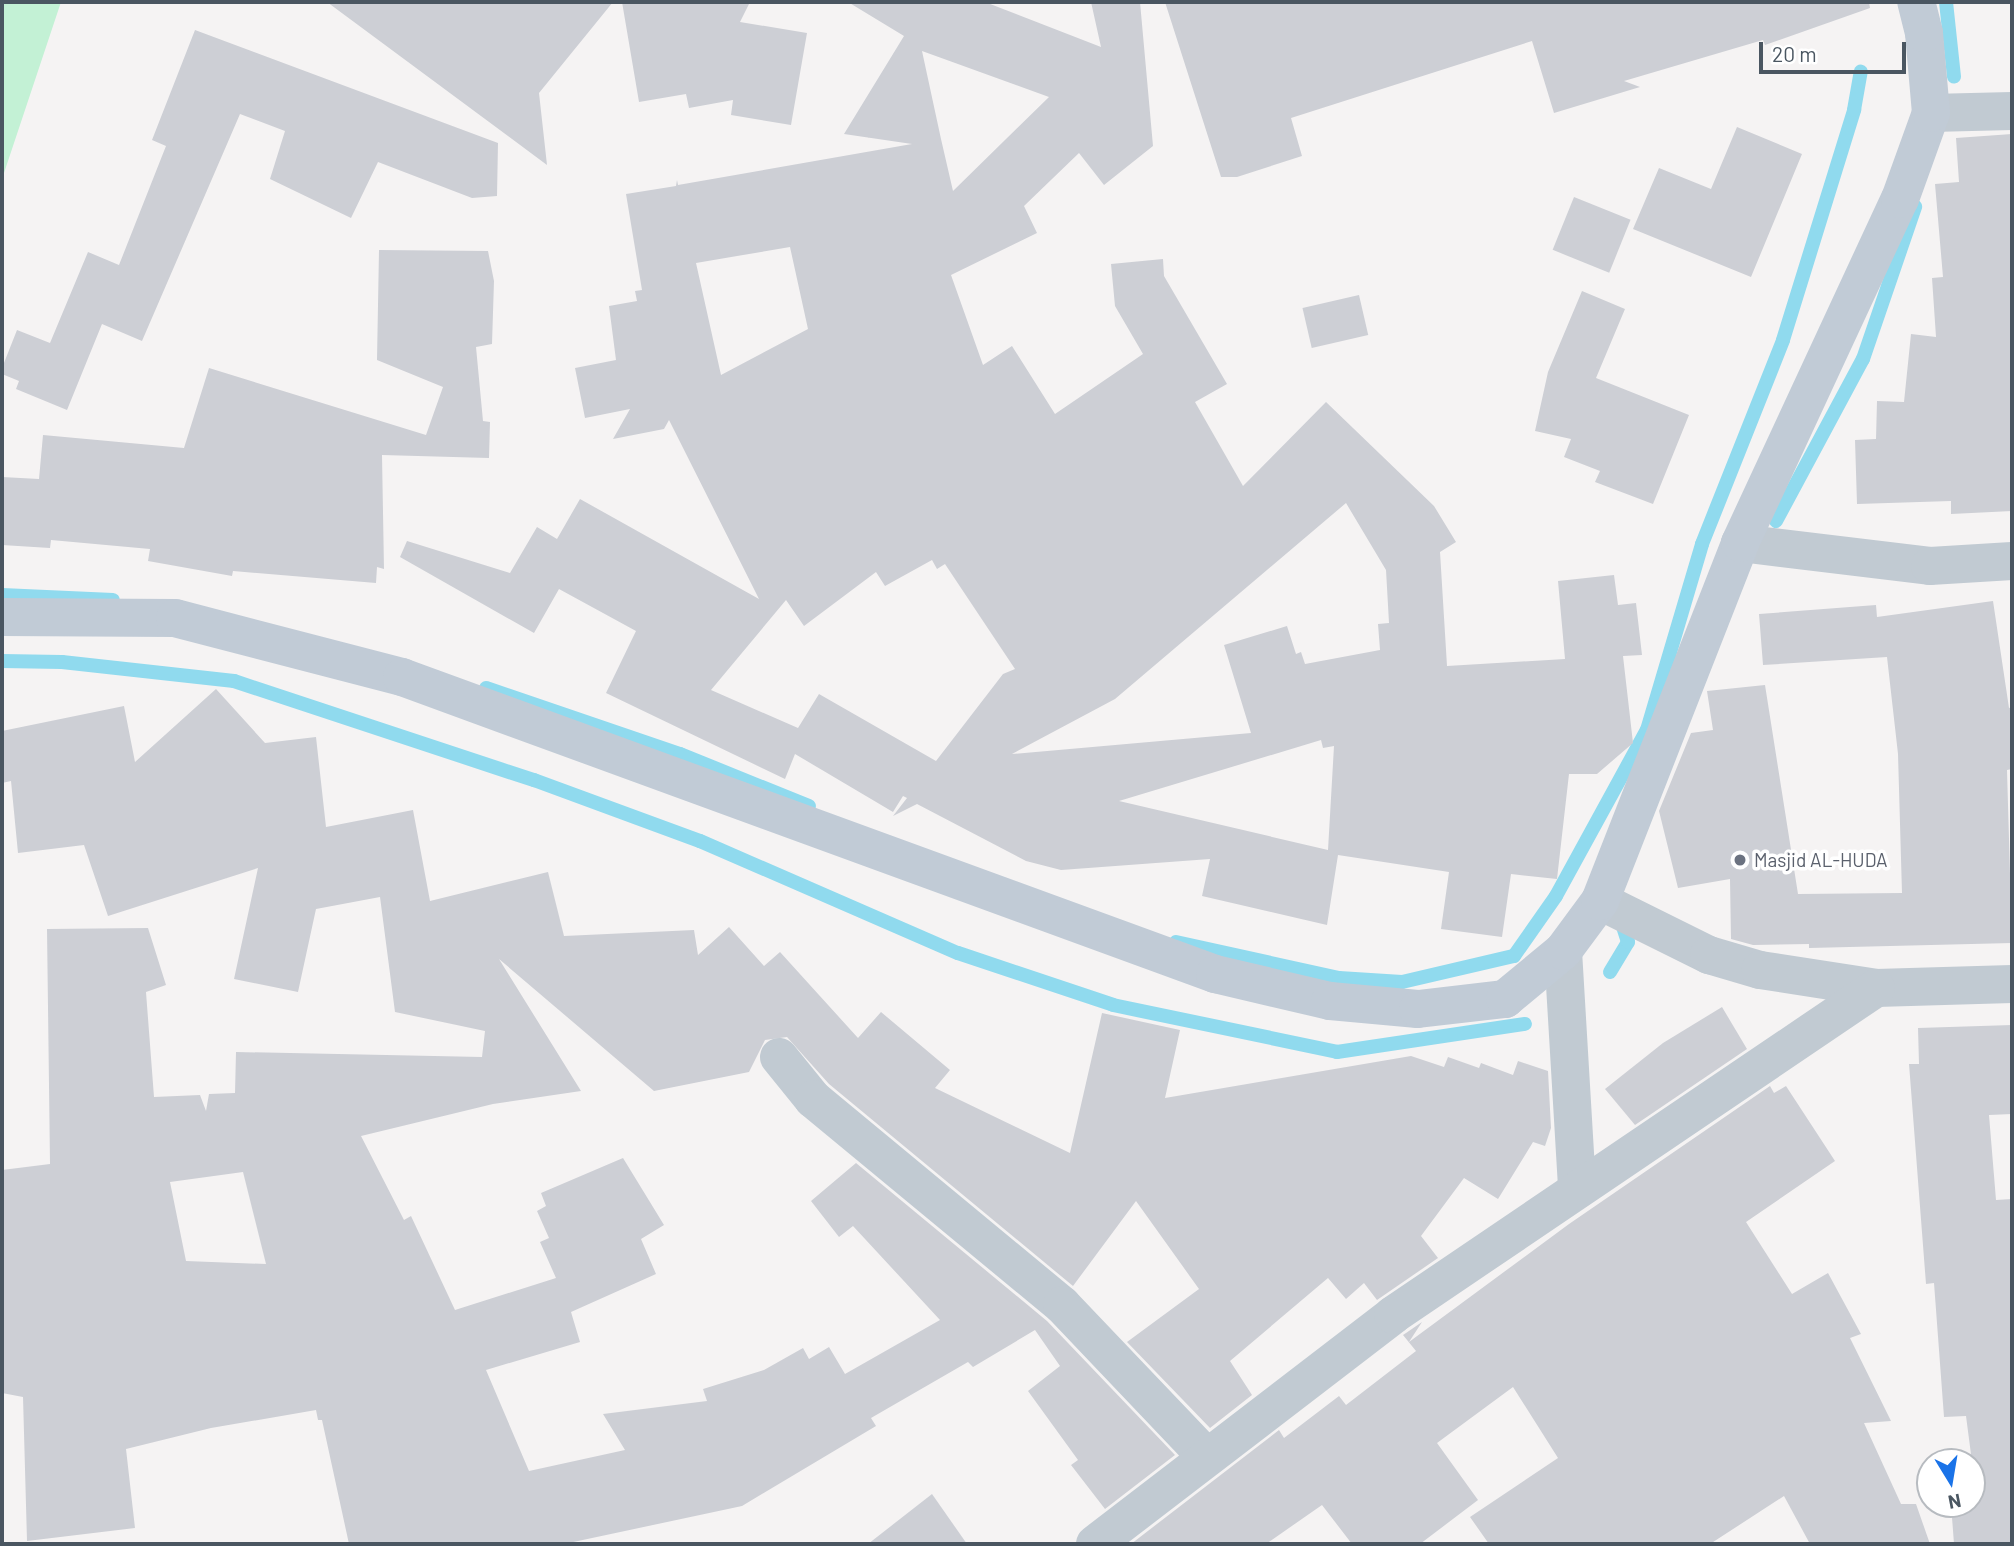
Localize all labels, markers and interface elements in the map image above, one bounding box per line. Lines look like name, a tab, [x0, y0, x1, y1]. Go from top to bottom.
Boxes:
scale bar	[1762, 28, 1909, 72]
text: 20 m	[1772, 41, 1817, 66]
place label: Masjid AL-HUDA	[1754, 849, 1887, 871]
marker: Masjid AL-HUDA	[1732, 852, 1748, 868]
north arrow	[1916, 1448, 1986, 1518]
text: N	[1946, 1490, 1963, 1515]

